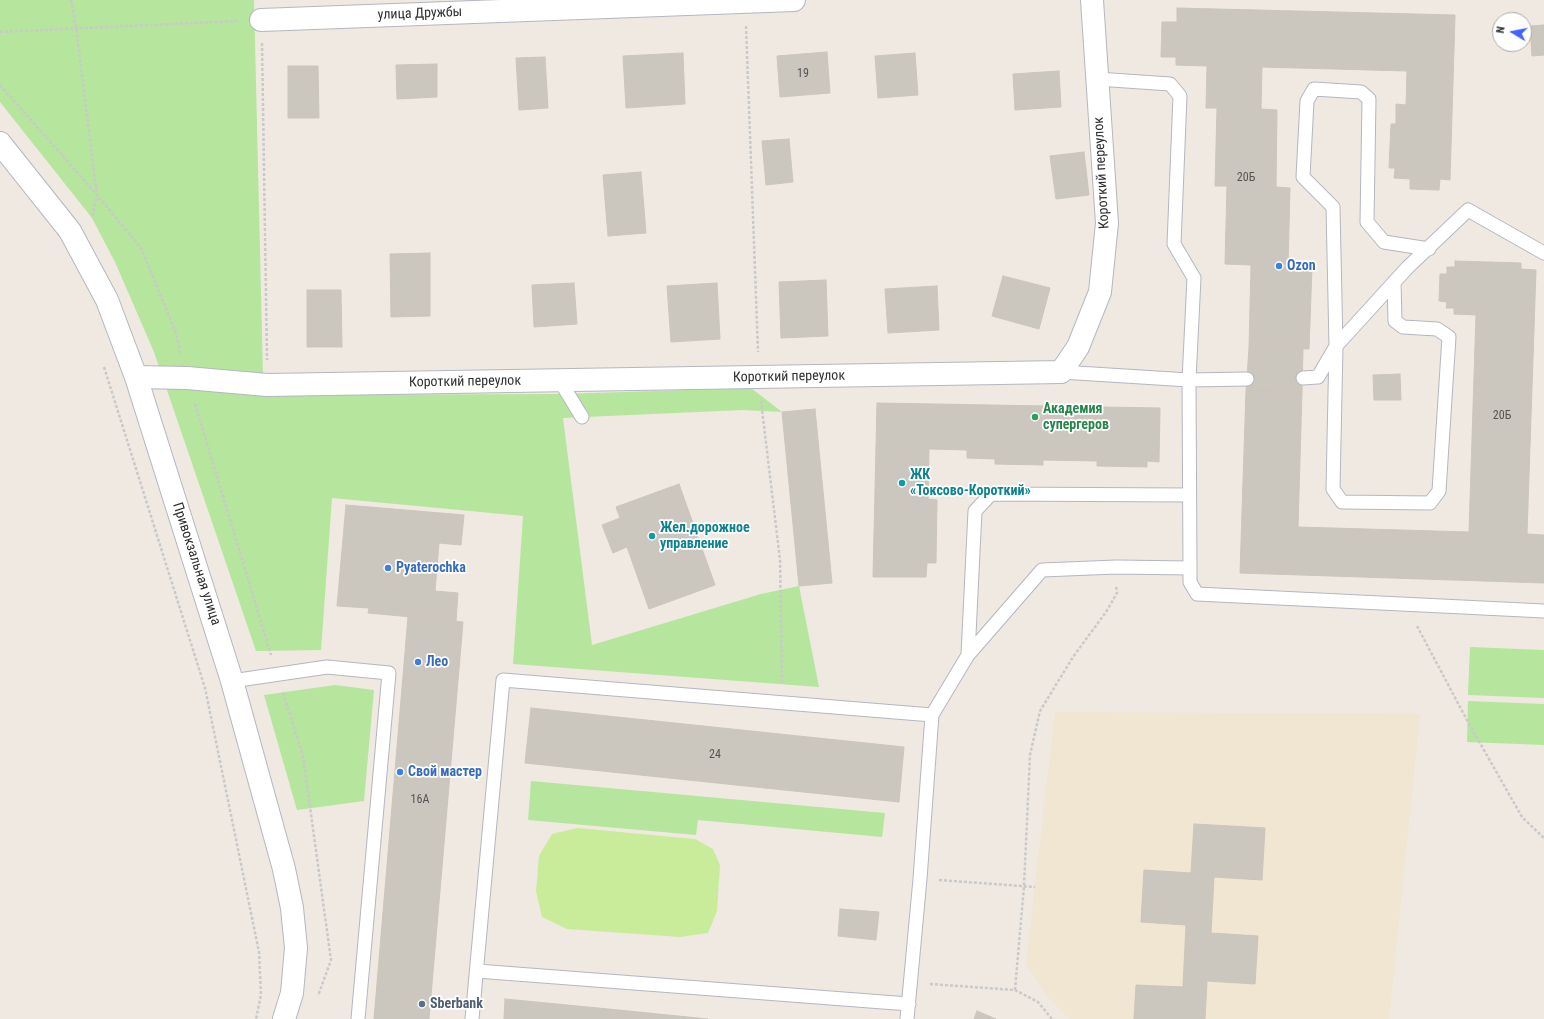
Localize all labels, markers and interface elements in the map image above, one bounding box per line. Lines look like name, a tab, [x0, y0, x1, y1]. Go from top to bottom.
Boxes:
street label: улица Дружбы	[377, 4, 463, 24]
north arrow	[1492, 12, 1532, 52]
text: N	[1494, 26, 1508, 34]
house number: 19	[797, 67, 809, 81]
street label: Короткий переулок	[1091, 117, 1113, 229]
house number: 20Б	[1237, 171, 1255, 185]
place label: Ozon	[1287, 258, 1316, 274]
marker: Ozon	[1274, 261, 1284, 271]
street label: Короткий переулок	[733, 368, 845, 386]
street label: Короткий переулок	[409, 373, 521, 391]
place label: Академия супергеров	[1043, 401, 1109, 434]
house number: 20Б	[1493, 409, 1511, 423]
marker: Академия супергеров	[1030, 412, 1040, 422]
place label: ЖК «Токсово-Короткий»	[910, 467, 1031, 500]
marker: ЖК «Токсово-Короткий»	[897, 478, 907, 488]
street label: Привокзальная улица	[168, 501, 224, 627]
place label: Жел.дорожное управление	[660, 520, 750, 552]
marker: Жел.дорожное управление	[647, 531, 657, 541]
place label: Pyaterochka	[396, 560, 466, 576]
marker: Pyaterochka	[383, 563, 393, 573]
place label: Лео	[426, 654, 448, 670]
marker: Лео	[413, 657, 423, 667]
house number: 24	[709, 748, 721, 762]
place label: Свой мастер	[408, 764, 482, 780]
marker: Свой мастер	[395, 767, 405, 777]
house number: 16А	[411, 793, 429, 807]
place label: Sberbank	[430, 996, 483, 1012]
marker: Sberbank	[417, 999, 427, 1009]

